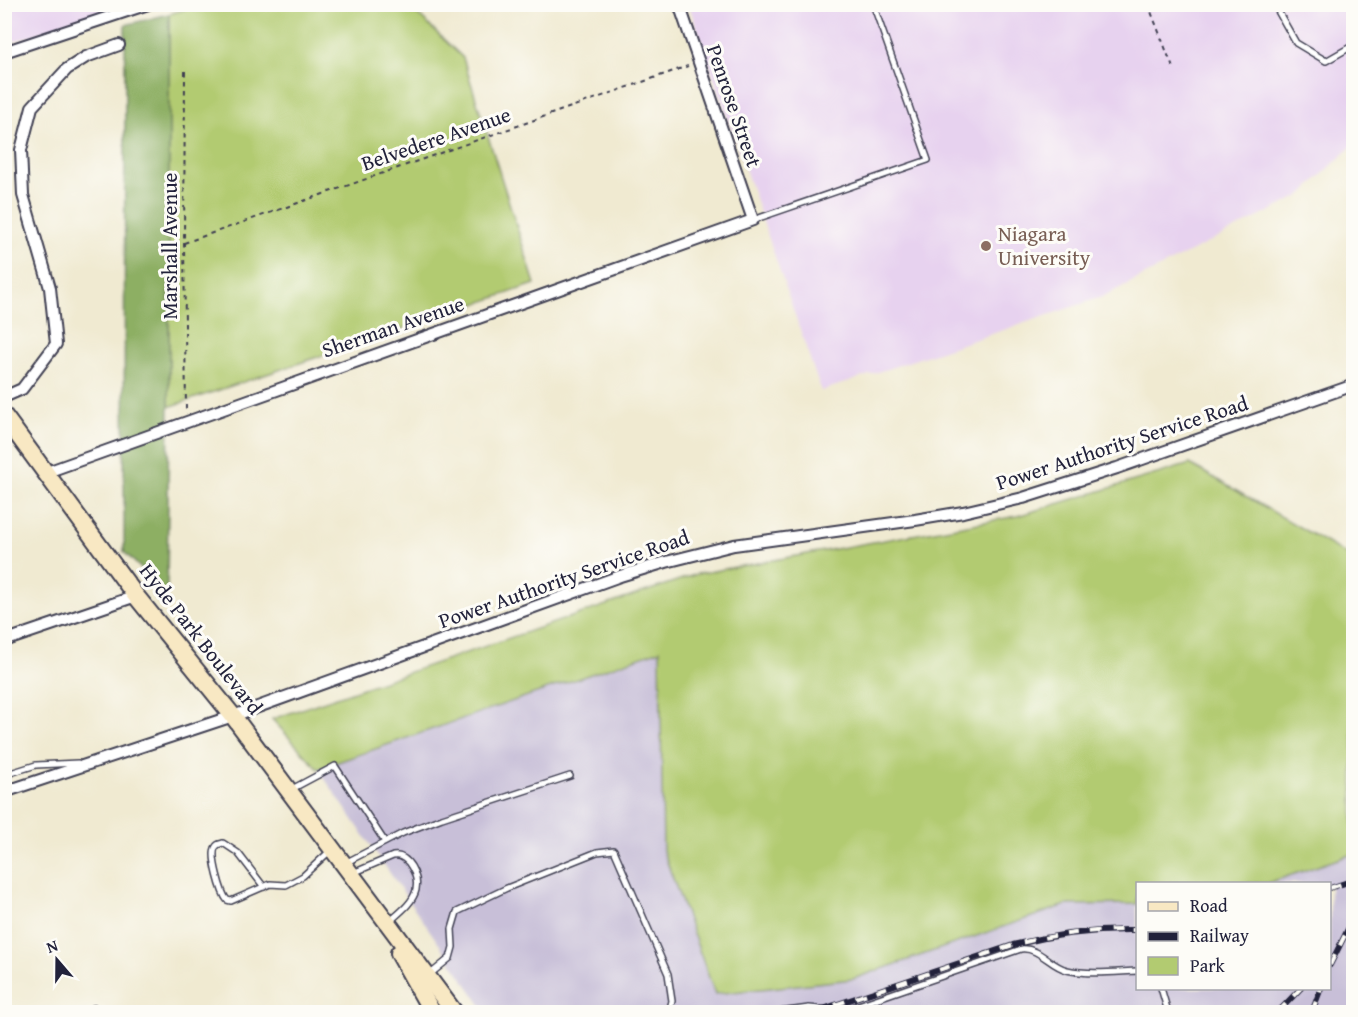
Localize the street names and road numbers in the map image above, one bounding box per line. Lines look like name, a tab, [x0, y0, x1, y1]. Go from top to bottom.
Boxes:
street label: Penrose Street	[699, 40, 770, 172]
street label: Belvedere Avenue	[357, 98, 515, 179]
street label: Marshall Avenue	[154, 172, 185, 319]
street label: Sherman Avenue	[318, 288, 468, 365]
street label: Power Authority Service Road	[992, 387, 1253, 498]
street label: Power Authority Service Road	[434, 521, 694, 636]
street label: Hyde Park Boulevard	[132, 556, 271, 722]

